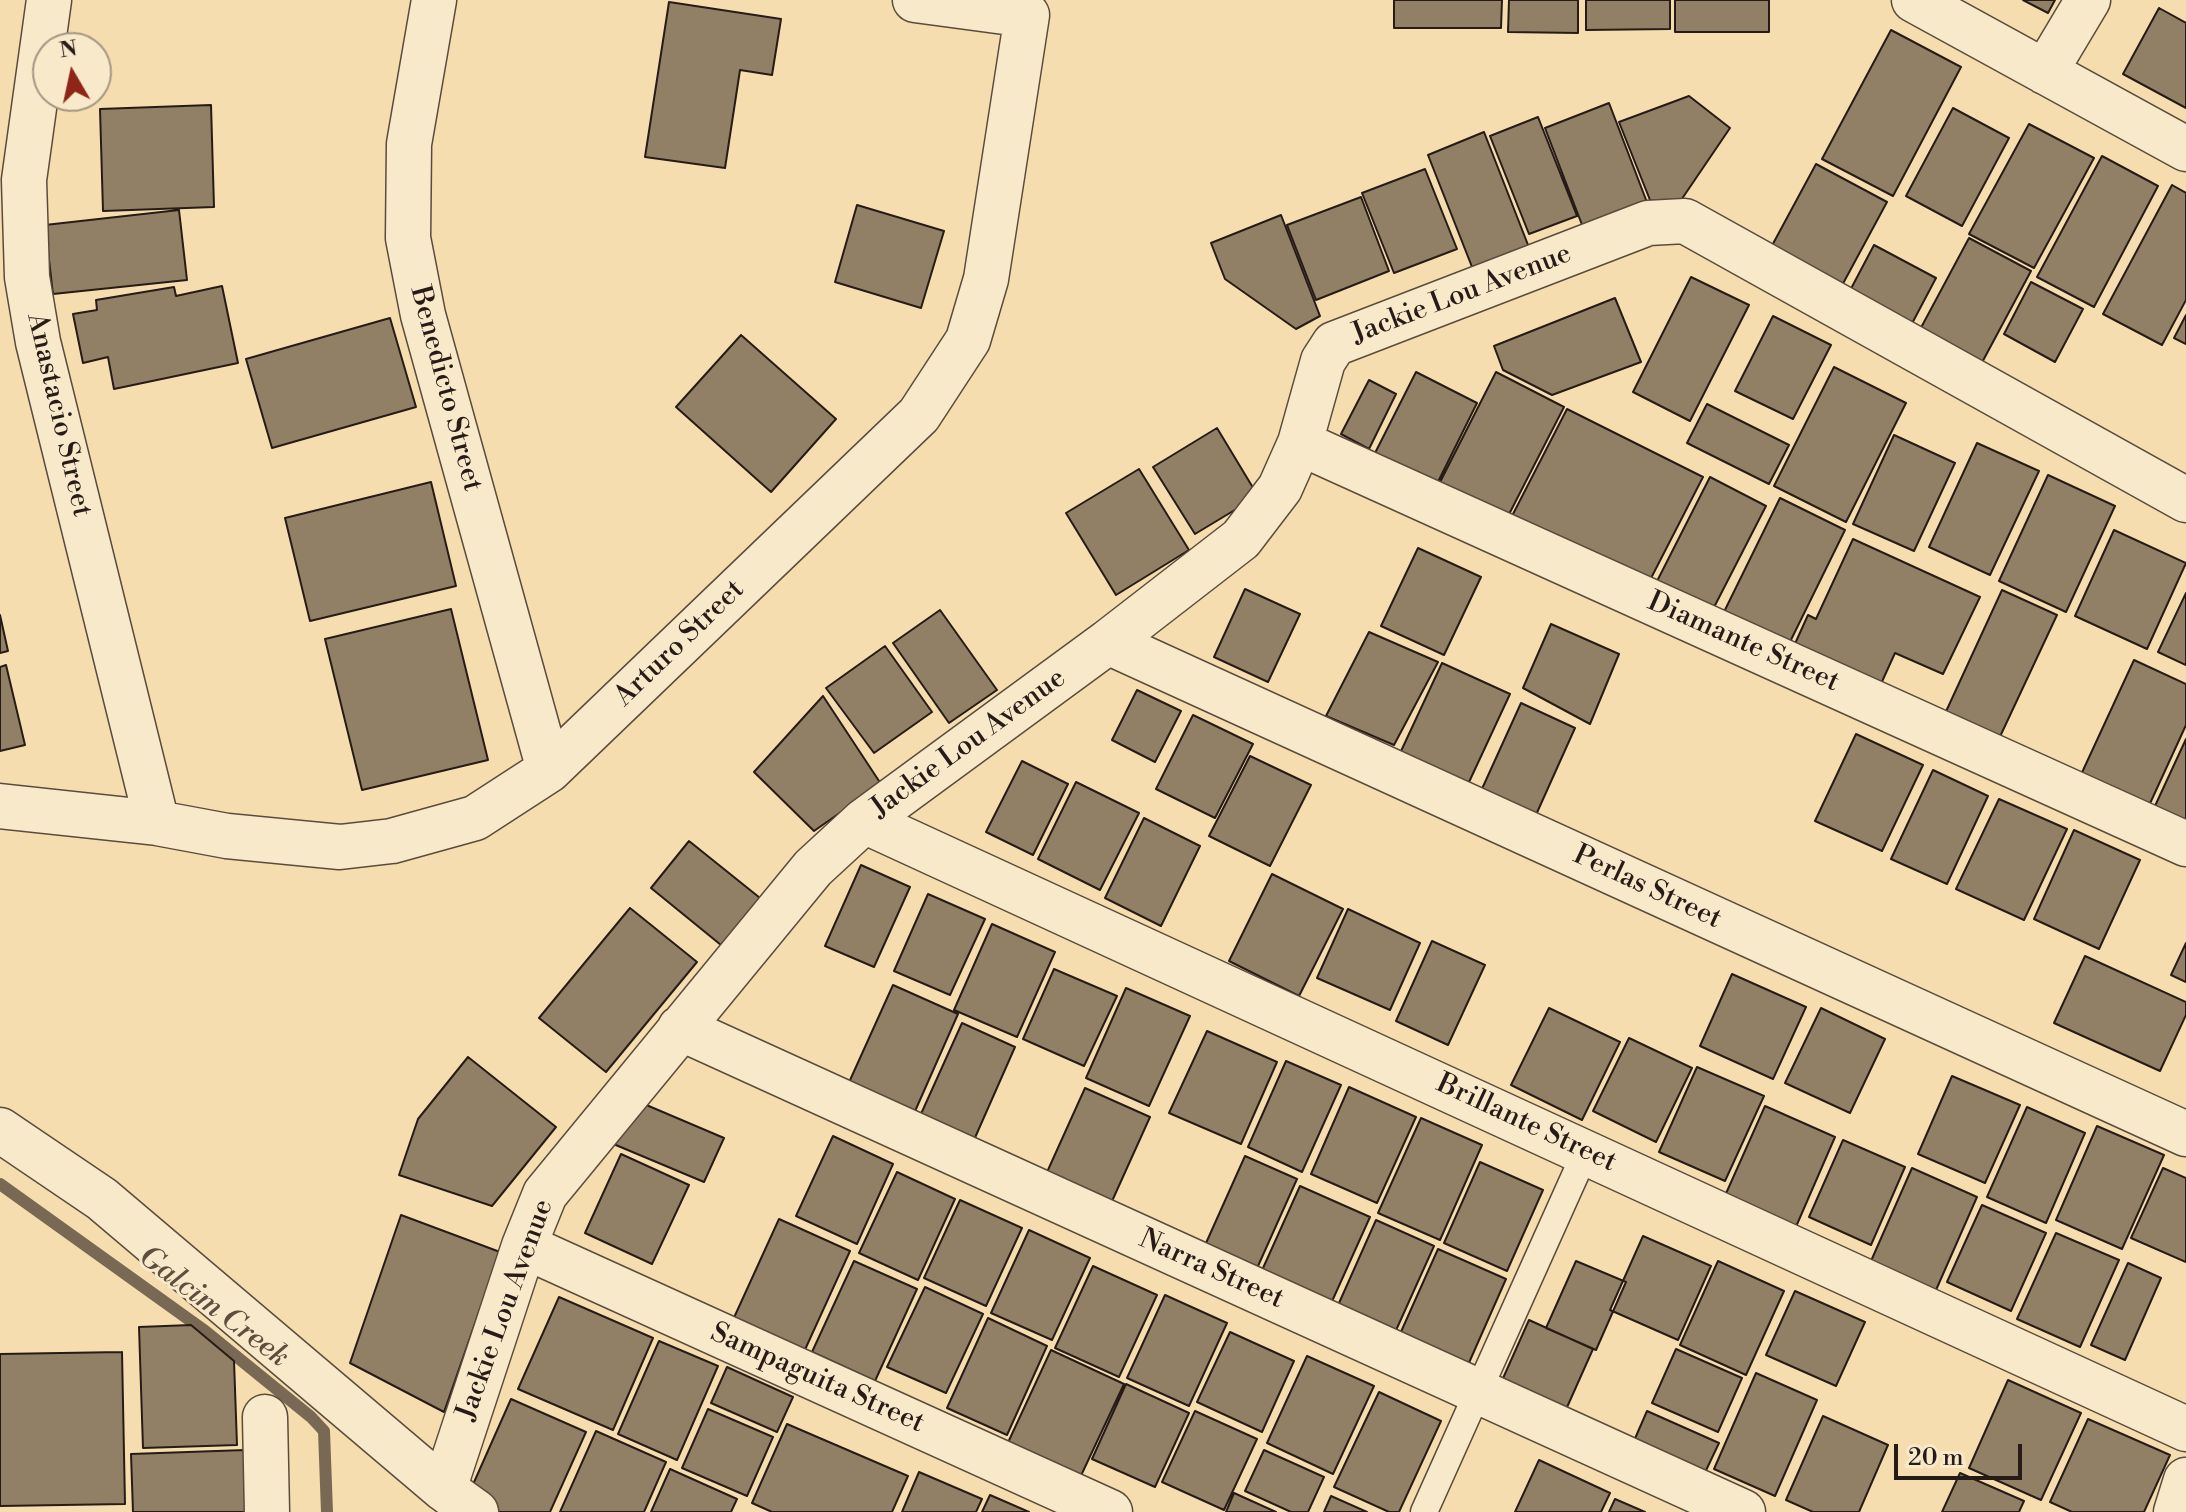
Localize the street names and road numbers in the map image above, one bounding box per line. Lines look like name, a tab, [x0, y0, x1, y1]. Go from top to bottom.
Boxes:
street label: Jackie Lou Avenue	[1348, 238, 1576, 352]
street label: Benedicto Street	[401, 283, 489, 495]
street label: Anastacio Street	[18, 310, 98, 520]
street label: Arturo Street	[608, 574, 752, 714]
street label: Diamante Street	[1642, 586, 1844, 700]
street label: Jackie Lou Avenue	[865, 662, 1073, 826]
street label: Perlas Street	[1568, 839, 1726, 937]
street label: Brillante Street	[1431, 1068, 1621, 1180]
street label: Jackie Lou Avenue	[450, 1195, 562, 1425]
street label: Narra Street	[1133, 1223, 1289, 1317]
street label: Sampaguita Street	[705, 1317, 929, 1441]

